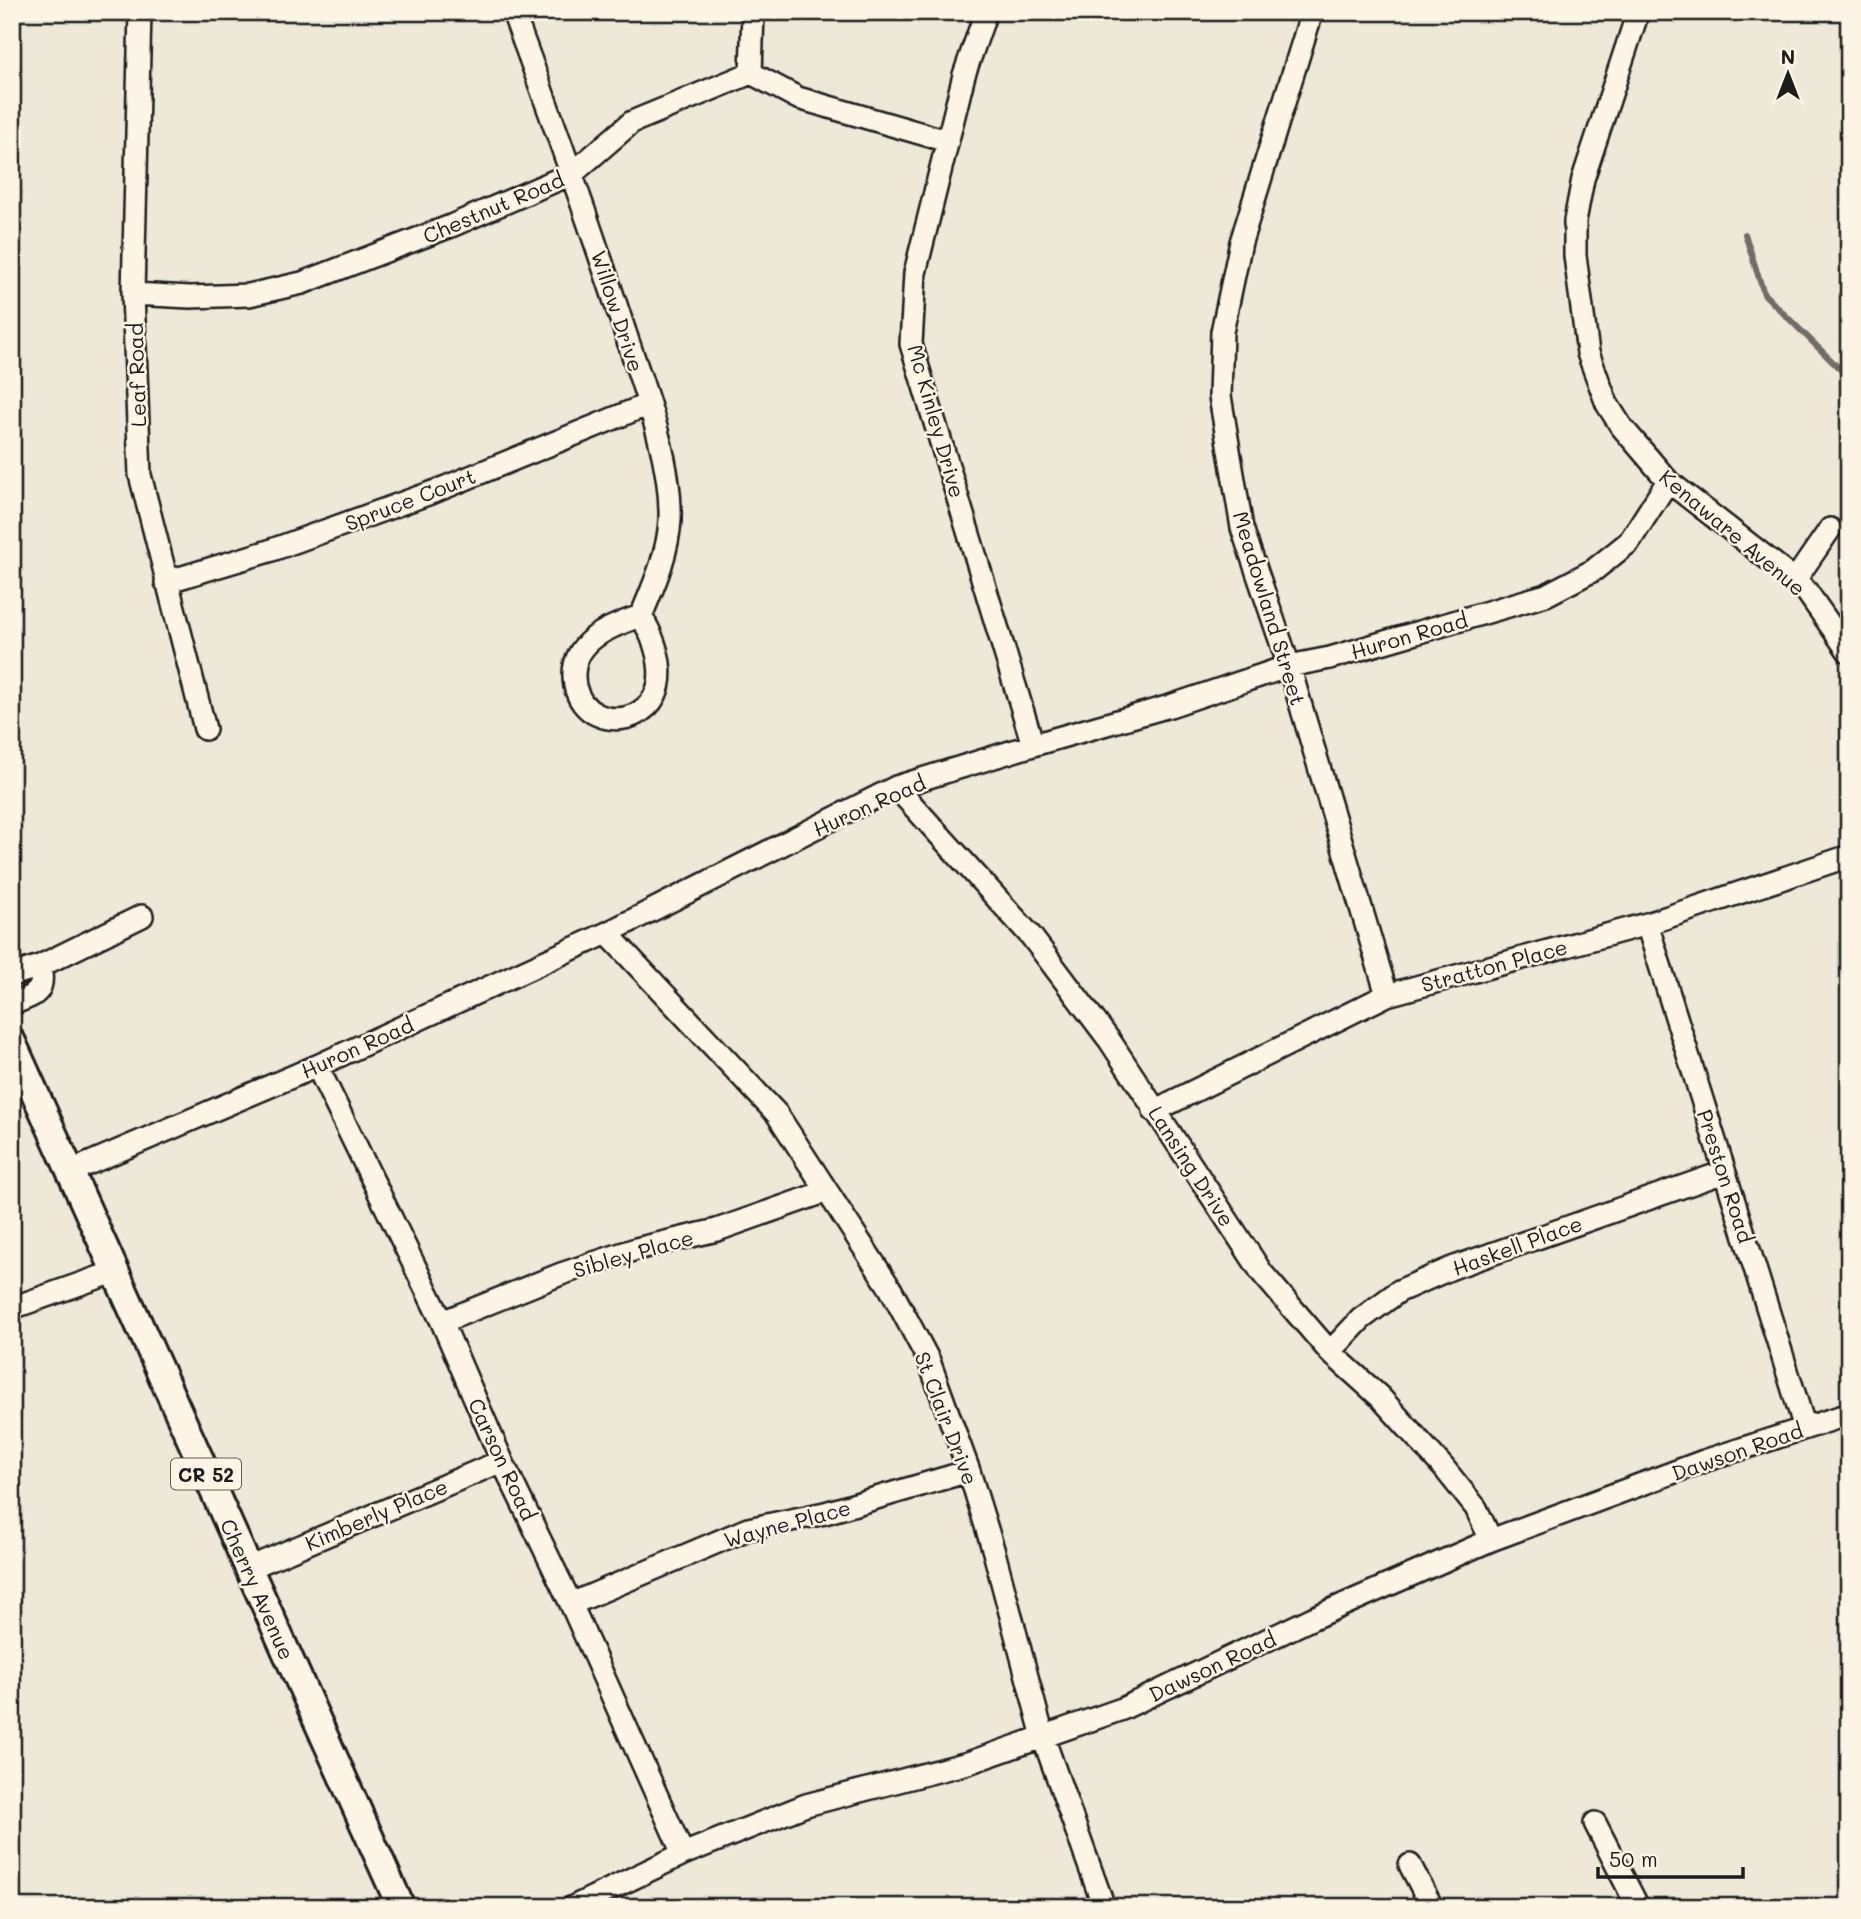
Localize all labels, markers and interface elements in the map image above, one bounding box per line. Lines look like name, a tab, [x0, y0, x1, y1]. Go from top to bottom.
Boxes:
north arrow	[1752, 38, 1822, 108]
text: N	[1781, 44, 1795, 69]
street label: Chestnut Road	[418, 165, 568, 249]
street label: Willow Drive	[586, 247, 650, 375]
street label: Leaf Road	[121, 322, 151, 428]
street label: Mc Kinley Drive	[902, 341, 972, 501]
street label: Spruce Court	[341, 462, 479, 536]
street label: Kenaware Avenue	[1654, 463, 1812, 601]
street label: Meadowland Street	[1228, 508, 1312, 708]
street label: Huron Road	[1348, 605, 1470, 665]
street label: Huron Road	[809, 768, 929, 842]
street label: Stratton Place	[1418, 932, 1570, 998]
street label: Huron Road	[297, 1010, 417, 1084]
street label: Lansing Drive	[1143, 1101, 1241, 1231]
street label: Preston Road	[1692, 1106, 1760, 1246]
street label: Haskell Place	[1448, 1209, 1586, 1281]
street label: Sibley Place	[570, 1223, 696, 1283]
street label: St Clair Drive	[909, 1348, 985, 1488]
street label: Carson Road	[463, 1393, 543, 1525]
street label: Dawson Road	[1668, 1416, 1806, 1486]
road number: CR 52	[171, 1458, 241, 1490]
street label: Kimberly Place	[301, 1472, 451, 1556]
street label: Wayne Place	[721, 1493, 853, 1553]
street label: Cherry Avenue	[215, 1514, 301, 1664]
street label: Dawson Road	[1144, 1625, 1280, 1707]
scale bar	[1598, 1835, 1744, 1879]
text: 50 m	[1609, 1845, 1658, 1872]

